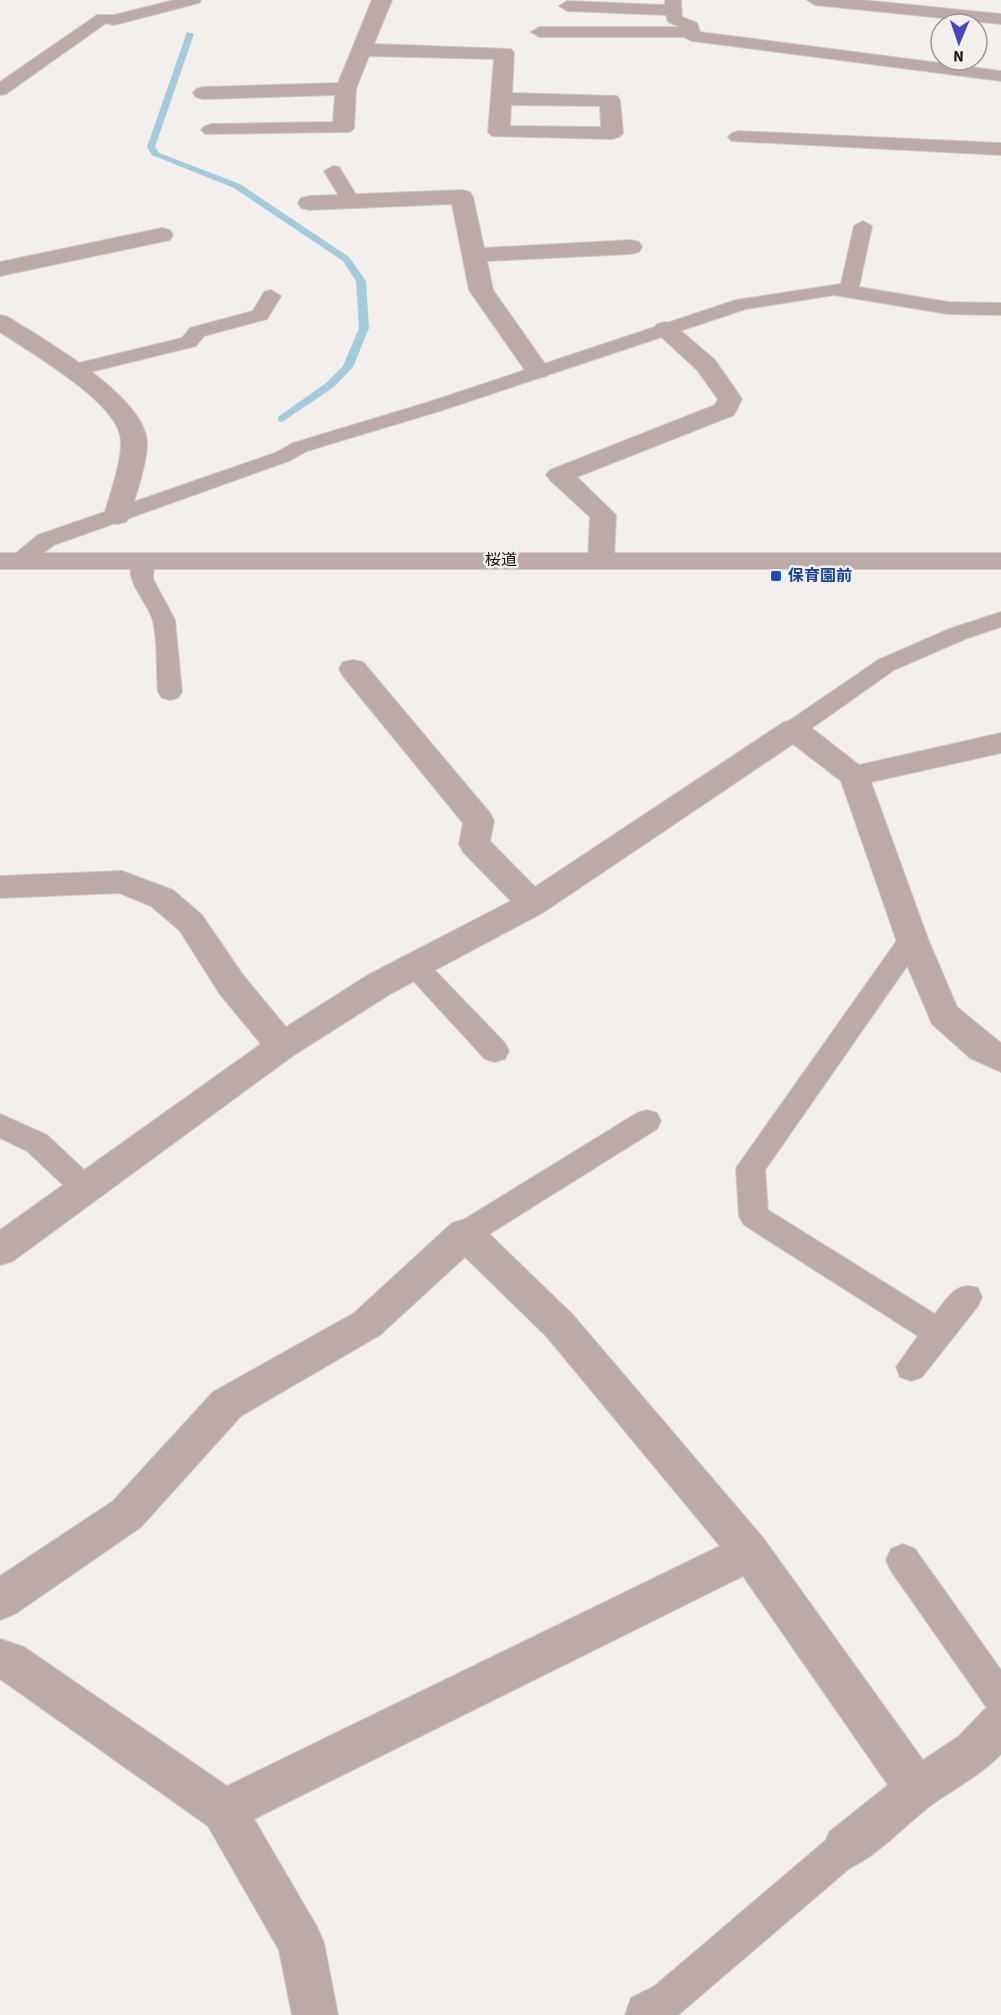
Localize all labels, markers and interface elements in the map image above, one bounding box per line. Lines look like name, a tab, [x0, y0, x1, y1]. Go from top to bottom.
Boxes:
north arrow	[929, 12, 989, 72]
text: N	[953, 45, 964, 67]
street label: 桜道	[485, 549, 517, 571]
place label: 保育園前	[788, 565, 852, 587]
marker: 保育園前	[769, 569, 783, 583]

